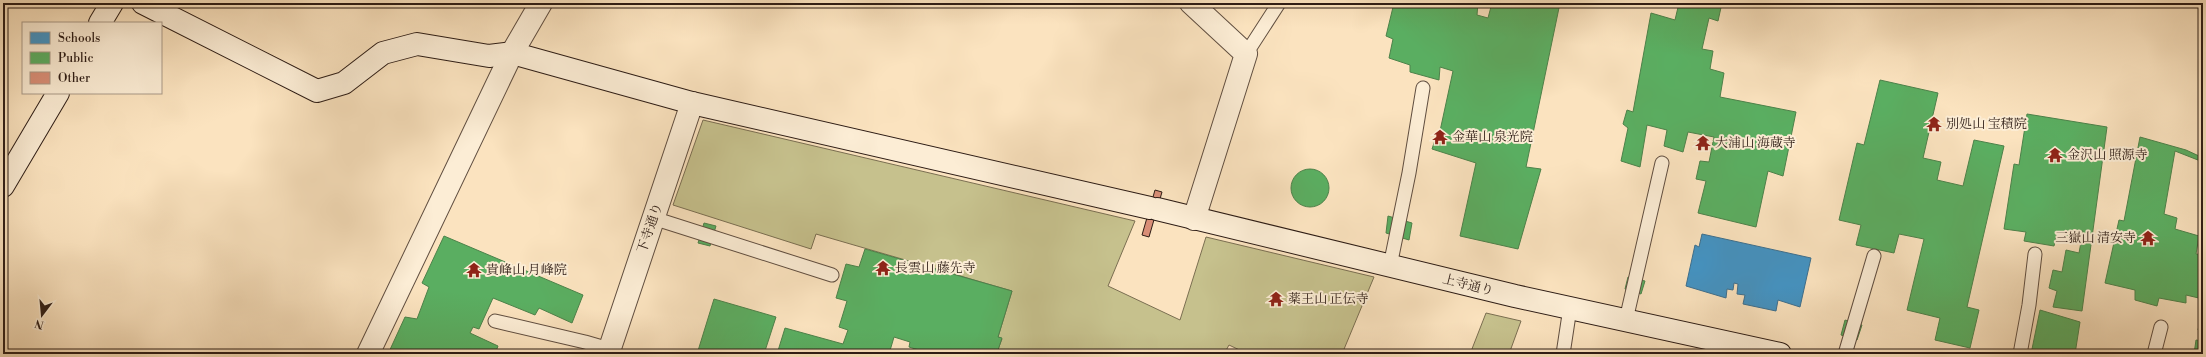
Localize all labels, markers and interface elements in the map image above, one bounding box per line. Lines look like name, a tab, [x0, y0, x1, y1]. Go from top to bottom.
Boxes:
legend	[22, 22, 162, 94]
text: Schools	[58, 31, 100, 46]
text: Public	[58, 51, 94, 66]
text: Other	[58, 71, 90, 86]
temple icon: 別処山 宝積院	[1925, 115, 1943, 133]
place label: 別処山 宝積院	[1946, 116, 2027, 132]
temple icon: 金華山 泉光院	[1431, 128, 1449, 146]
place label: 金華山 泉光院	[1452, 129, 1533, 145]
temple icon: 大浦山 海蔵寺	[1694, 134, 1712, 152]
place label: 大浦山 海蔵寺	[1715, 135, 1796, 151]
temple icon: 金沢山 照源寺	[2046, 146, 2064, 164]
place label: 金沢山 照源寺	[2067, 147, 2148, 163]
street label: 下寺通り	[634, 201, 666, 255]
temple icon: 三嶽山 清安寺	[2139, 229, 2157, 247]
place label: 三嶽山 清安寺	[2055, 230, 2136, 246]
temple icon: 長雲山 藤先寺	[874, 259, 892, 277]
place label: 長雲山 藤先寺	[895, 260, 976, 276]
temple icon: 貴峰山 月峰院	[465, 261, 483, 279]
place label: 貴峰山 月峰院	[486, 262, 567, 278]
street label: 上寺通り	[1441, 271, 1495, 299]
temple icon: 薬王山 正伝寺	[1267, 290, 1285, 308]
place label: 薬王山 正伝寺	[1288, 291, 1369, 307]
north arrow	[22, 295, 62, 335]
text: N	[33, 316, 46, 332]

